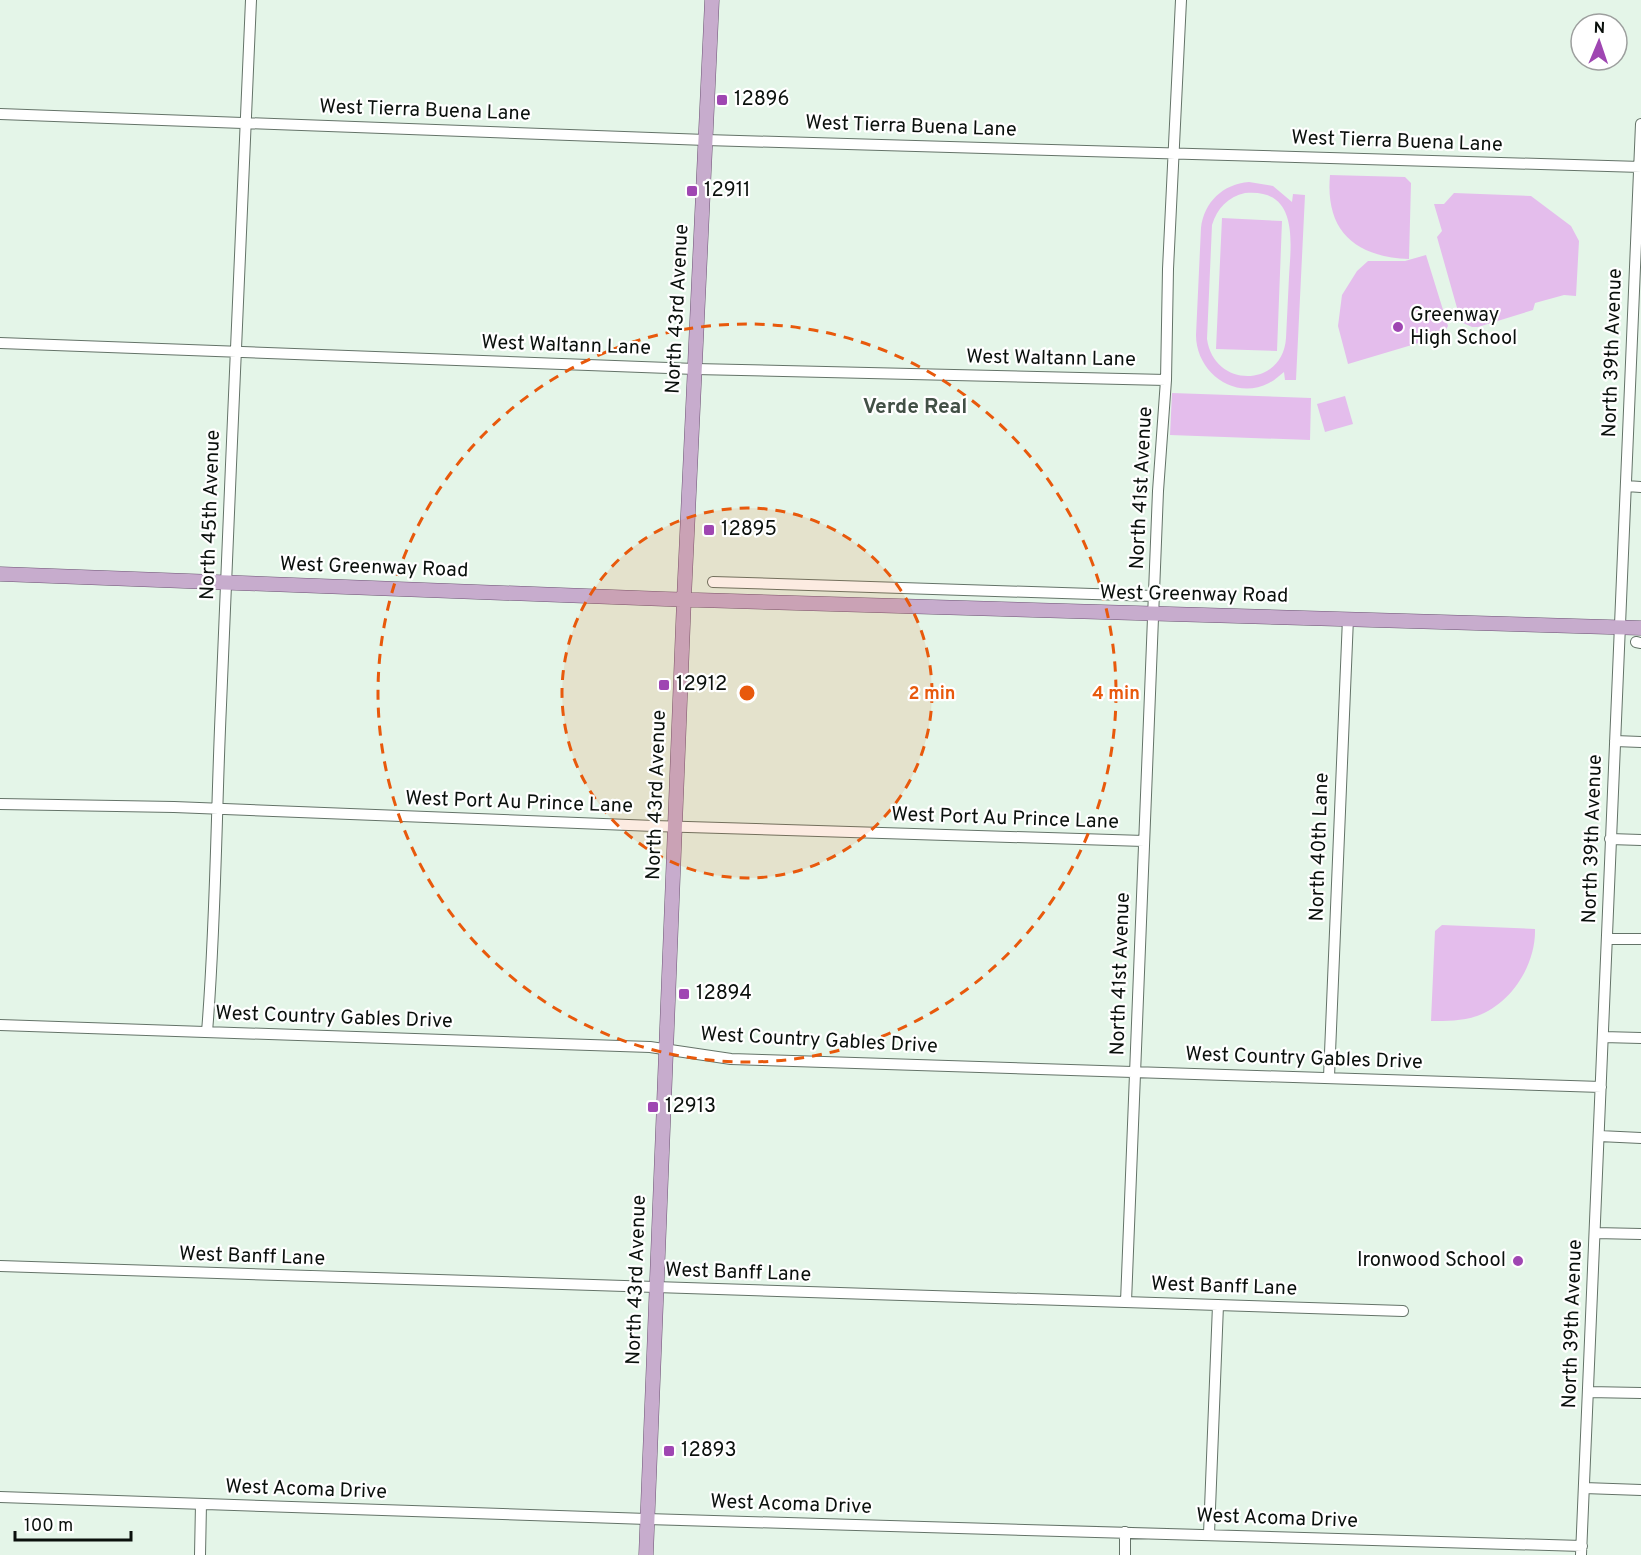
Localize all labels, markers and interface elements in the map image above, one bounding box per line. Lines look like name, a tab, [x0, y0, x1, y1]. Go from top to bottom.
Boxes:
north arrow	[1569, 12, 1629, 72]
text: N	[1593, 19, 1606, 39]
place label: 12896	[734, 87, 789, 113]
marker: 12896	[715, 93, 729, 107]
street label: West Tierra Buena Lane	[319, 94, 531, 128]
street label: West Tierra Buena Lane	[805, 110, 1017, 144]
street label: West Tierra Buena Lane	[1291, 125, 1503, 159]
place label: 12911	[704, 178, 751, 204]
marker: 12911	[685, 184, 699, 198]
street label: North 43rd Avenue	[661, 223, 695, 395]
street label: North 39th Avenue	[1597, 268, 1629, 438]
place label: Greenway High School	[1410, 303, 1517, 352]
marker: Greenway High School	[1391, 320, 1405, 334]
street label: West Waltann Lane	[481, 330, 651, 362]
street label: West Waltann Lane	[966, 345, 1136, 373]
district label: Verde Real	[863, 394, 967, 421]
street label: North 41st Avenue	[1125, 406, 1159, 570]
street label: North 45th Avenue	[195, 429, 227, 601]
place label: 12895	[721, 517, 777, 543]
marker: 12895	[702, 523, 716, 537]
street label: West Greenway Road	[279, 552, 469, 584]
street label: West Greenway Road	[1099, 580, 1289, 610]
place label: 12912	[676, 672, 727, 698]
marker: 12912	[657, 678, 671, 692]
centre of rings	[737, 683, 757, 703]
text: 2 min	[908, 683, 956, 706]
text: 4 min	[1092, 683, 1140, 706]
street label: North 43rd Avenue	[641, 709, 673, 881]
street label: North 39th Avenue	[1577, 754, 1609, 924]
street label: North 40th Lane	[1304, 772, 1336, 922]
street label: West Port Au Prince Lane	[405, 786, 633, 820]
street label: West Port Au Prince Lane	[891, 802, 1119, 836]
street label: North 41st Avenue	[1105, 892, 1137, 1056]
place label: 12894	[696, 981, 752, 1007]
marker: 12894	[677, 987, 691, 1001]
street label: West Country Gables Drive	[215, 1001, 453, 1035]
street label: West Country Gables Drive	[700, 1022, 938, 1060]
street label: West Country Gables Drive	[1185, 1042, 1423, 1076]
place label: 12913	[665, 1094, 716, 1120]
marker: 12913	[646, 1100, 660, 1114]
street label: North 43rd Avenue	[621, 1194, 653, 1366]
street label: North 39th Avenue	[1557, 1239, 1589, 1409]
street label: West Banff Lane	[178, 1241, 326, 1273]
place label: Ironwood School	[1357, 1248, 1506, 1274]
marker: Ironwood School	[1511, 1254, 1525, 1268]
street label: West Banff Lane	[664, 1257, 812, 1289]
street label: West Banff Lane	[1150, 1271, 1298, 1303]
place label: 12893	[681, 1438, 737, 1464]
marker: 12893	[662, 1444, 676, 1458]
street label: West Acoma Drive	[225, 1474, 387, 1506]
street label: West Acoma Drive	[710, 1489, 872, 1521]
street label: West Acoma Drive	[1196, 1503, 1358, 1535]
scale bar	[15, 1504, 130, 1542]
text: 100 m	[24, 1515, 73, 1538]

